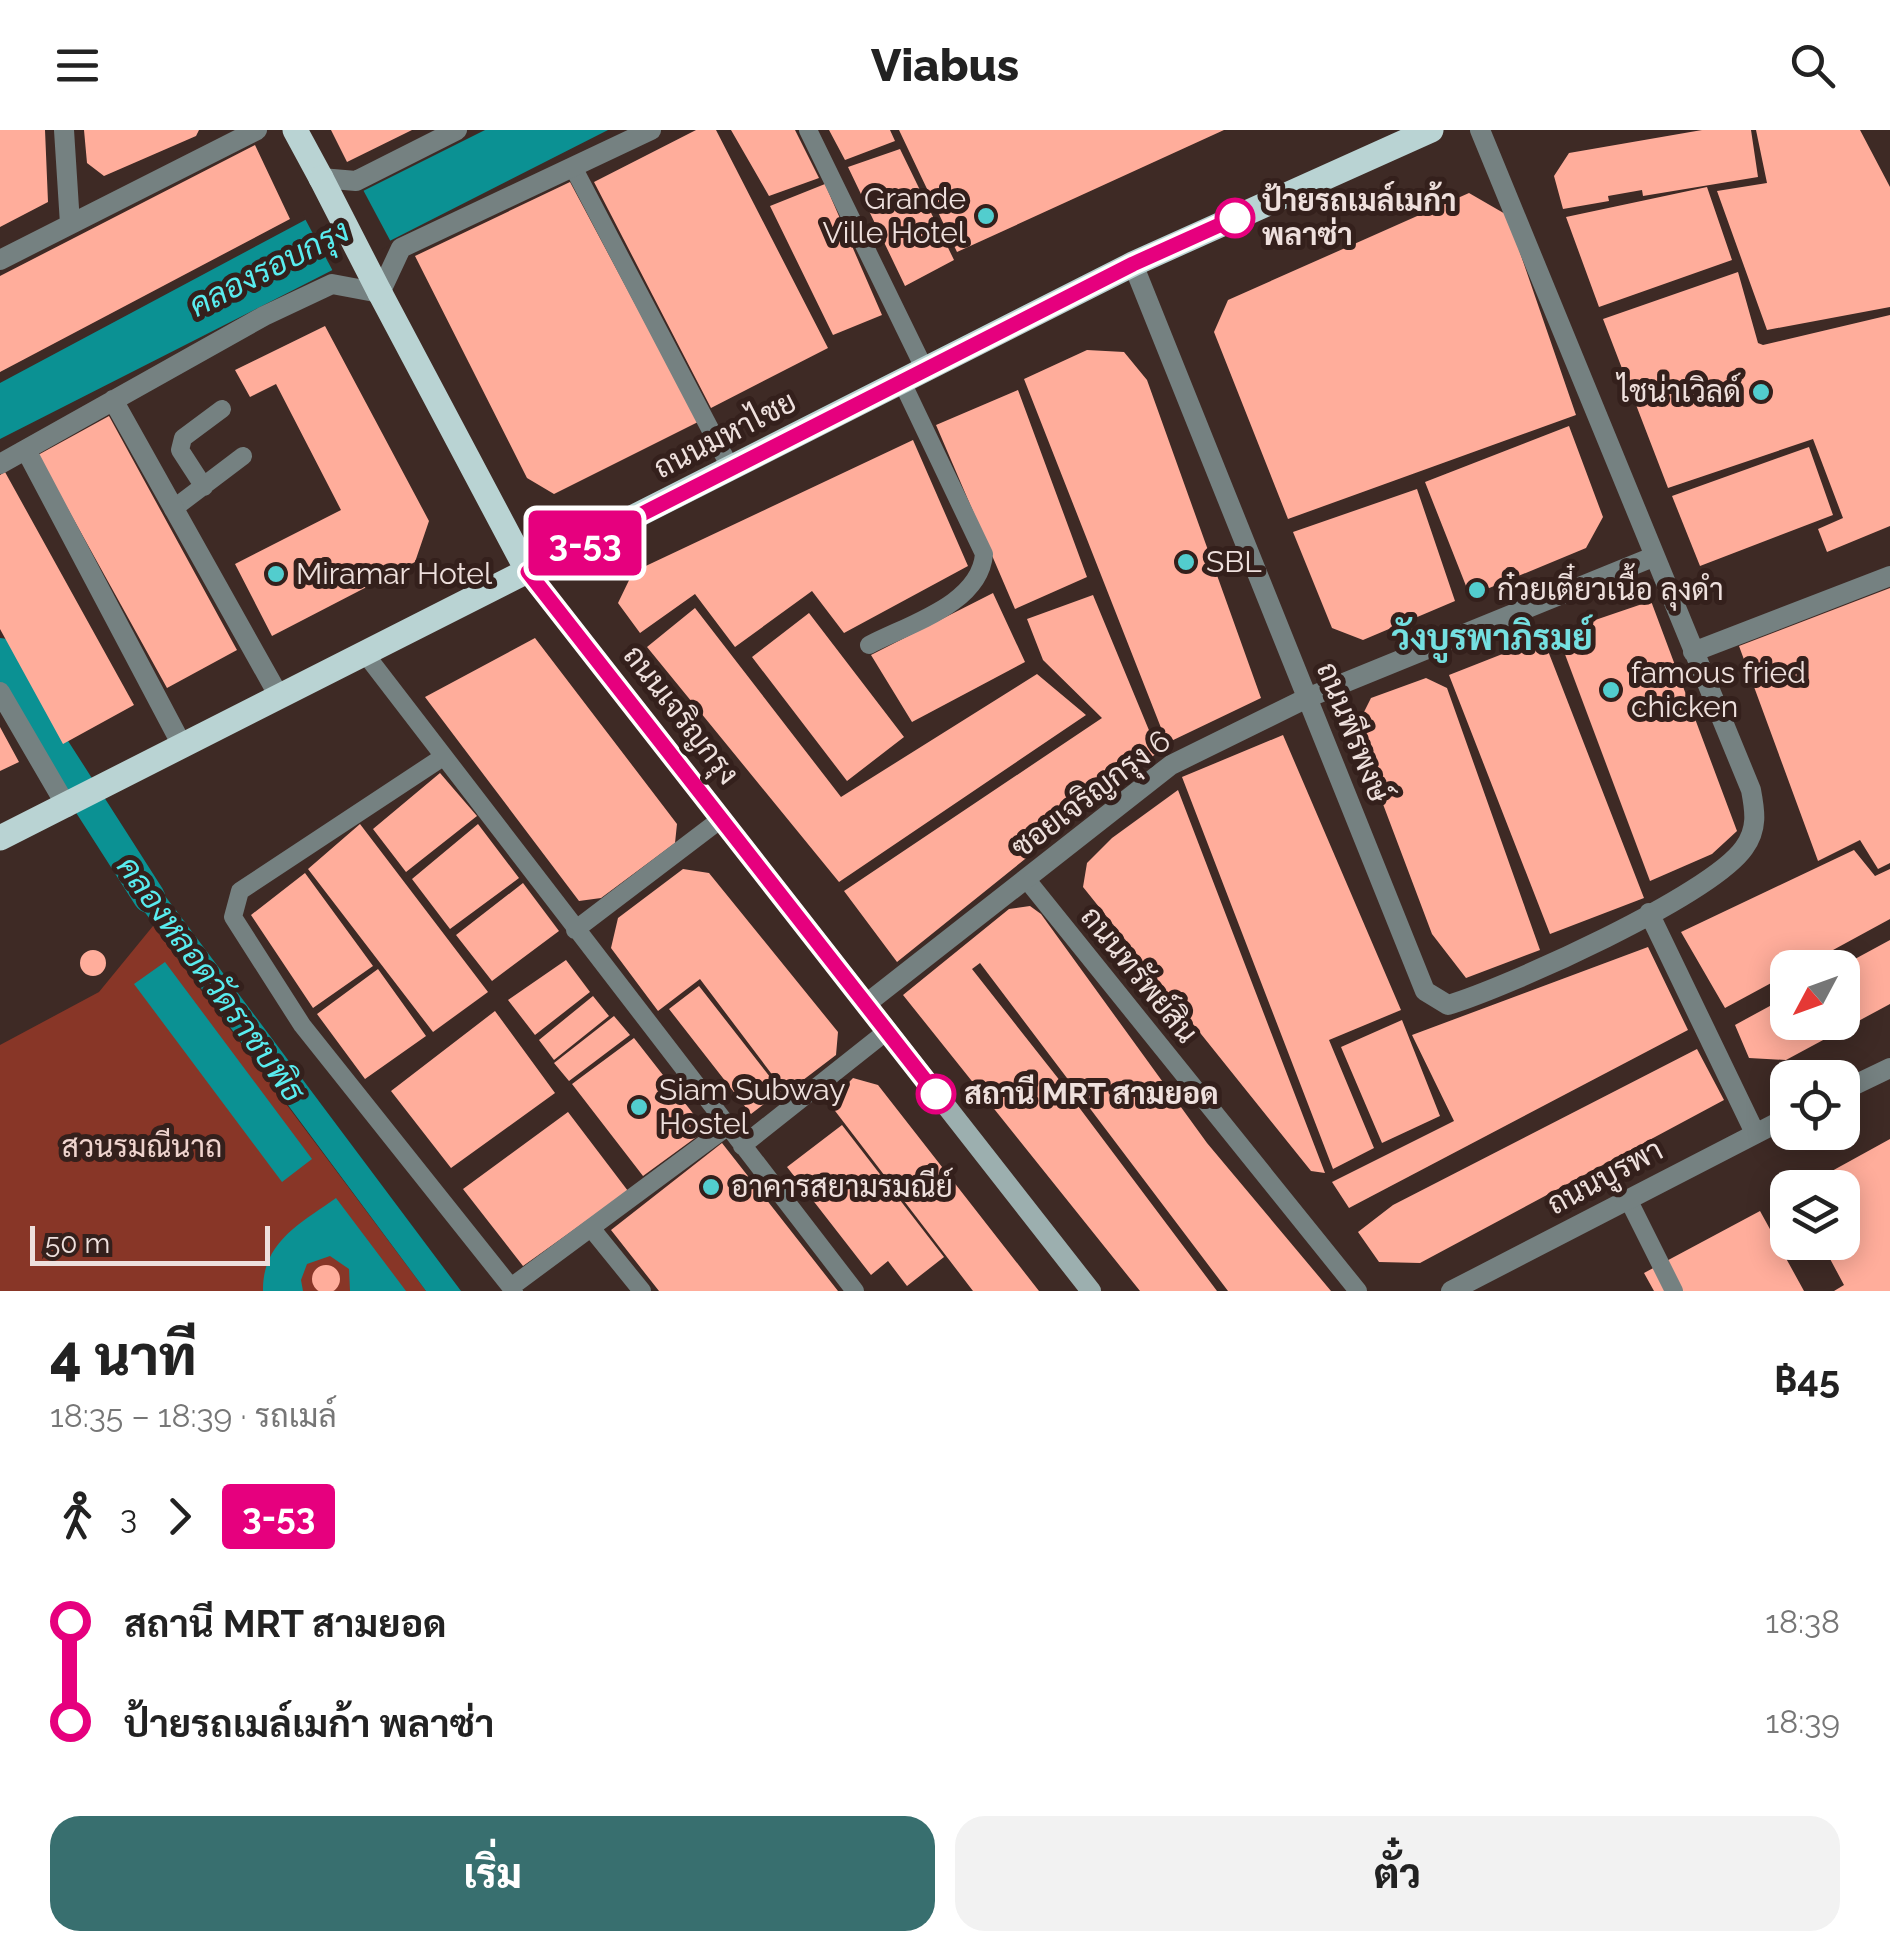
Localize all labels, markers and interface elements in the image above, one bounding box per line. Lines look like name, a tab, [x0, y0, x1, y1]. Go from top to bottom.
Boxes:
icon: menu	[50, 38, 105, 93]
icon: search	[1785, 38, 1840, 93]
text: Viabus	[871, 39, 1019, 92]
place label: Grande Ville Hotel	[822, 181, 967, 250]
place label: ป้ายรถเมล์เมก้า พลาซ่า	[1262, 181, 1456, 252]
marker: ป้ายรถเมล์เมก้า พลาซ่า	[1216, 199, 1254, 237]
marker: Grande Ville Hotel	[975, 205, 997, 227]
water label: คลองรอบกรุง	[183, 211, 357, 327]
place label: ไชน่าเวิลด์	[1616, 372, 1741, 409]
marker: ไชน่าเวิลด์	[1750, 381, 1772, 403]
street label: ถนนมหาไชย	[647, 382, 802, 485]
line badge: 3-53	[515, 510, 655, 576]
text: 3-53	[548, 523, 622, 564]
place label: SBL	[1206, 544, 1262, 579]
marker: SBL	[1175, 551, 1197, 573]
place label: Miramar Hotel	[296, 556, 493, 591]
marker: Miramar Hotel	[265, 563, 287, 585]
place label: ก๋วยเตี๋ยวเนื้อ ลุงดำ	[1497, 563, 1724, 611]
marker: ก๋วยเตี๋ยวเนื้อ ลุงดำ	[1466, 579, 1488, 601]
district label: วังบูรพาภิรมย์	[1391, 614, 1594, 663]
street label: ถนนเจริญกรุง	[613, 638, 746, 794]
place label: famous fried chicken	[1631, 655, 1806, 724]
street label: ถนนพีรพงษ์	[1310, 656, 1399, 807]
marker: famous fried chicken	[1600, 679, 1622, 701]
street label: ซอยเจริญกรุง 6	[1004, 723, 1179, 868]
water label: คลองหลอดวัดราชบพิธ	[110, 849, 313, 1109]
street label: ถนนทรัพย์สิน	[1074, 898, 1207, 1050]
north arrow	[1770, 950, 1860, 1040]
map controls	[1770, 950, 1860, 1260]
button: locate	[1770, 1060, 1860, 1150]
place label: Siam Subway Hostel	[659, 1072, 845, 1141]
place label: สถานี MRT สามยอด	[964, 1074, 1219, 1111]
marker: สถานี MRT สามยอด	[917, 1075, 955, 1113]
marker: Siam Subway Hostel	[628, 1096, 650, 1118]
park label: สวนรมณีนาถ	[62, 1128, 222, 1164]
street label: ถนนบูรพา	[1541, 1132, 1670, 1224]
place label: อาคารสยามรมณีย์	[731, 1167, 953, 1204]
button: layers	[1770, 1170, 1860, 1260]
marker: อาคารสยามรมณีย์	[700, 1176, 722, 1198]
scale bar	[30, 1221, 270, 1266]
text: 50 m	[45, 1227, 110, 1260]
text: 4 นาที	[50, 1323, 197, 1388]
text: ฿45	[1774, 1356, 1840, 1401]
text: 18:35 – 18:39 · รถเมล์	[50, 1397, 337, 1434]
icon: walk	[50, 1489, 105, 1544]
icon: forward	[152, 1489, 207, 1544]
text: 3-53	[242, 1496, 315, 1537]
text: 3	[120, 1498, 137, 1535]
text: สถานี MRT สามยอด	[124, 1601, 447, 1646]
text: 18:38	[1765, 1603, 1840, 1640]
text: ป้ายรถเมล์เมก้า พลาซ่า	[124, 1701, 494, 1746]
text: 18:39	[1765, 1703, 1840, 1740]
button: เริ่ม	[50, 1816, 935, 1931]
button: ตั๋ว	[955, 1816, 1840, 1931]

